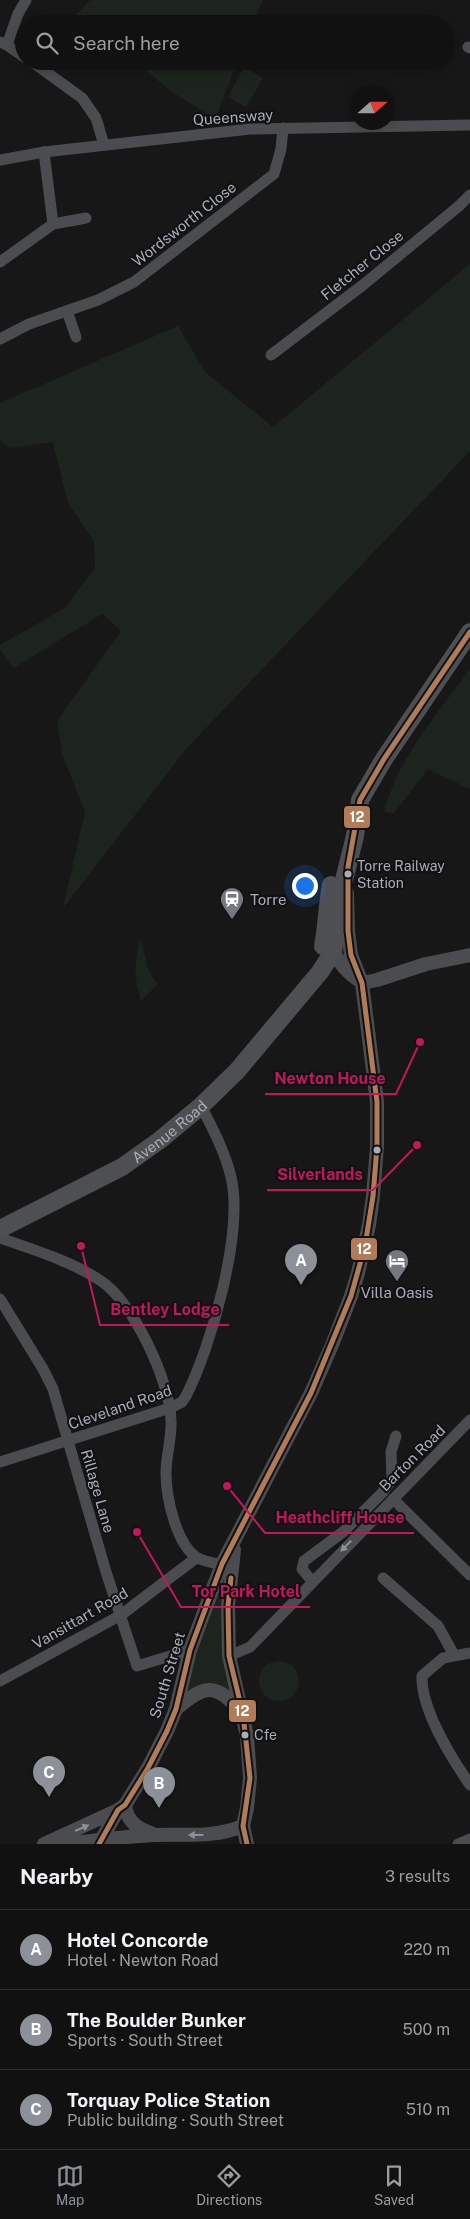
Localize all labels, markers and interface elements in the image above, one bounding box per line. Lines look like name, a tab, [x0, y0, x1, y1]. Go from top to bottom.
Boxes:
search box	[15, 15, 455, 70]
icon: search	[33, 29, 61, 57]
text: Search here	[73, 32, 180, 54]
north arrow	[350, 85, 395, 130]
street label: Queensway	[192, 106, 274, 128]
street label: Wordsworth Close	[129, 178, 239, 270]
street label: Fletcher Close	[318, 227, 406, 303]
line badge: 12	[343, 805, 371, 829]
text: 12	[350, 809, 365, 825]
place label: Torre Railway Station	[357, 858, 445, 891]
marker: Torre Railway Station	[343, 869, 353, 879]
your location	[292, 873, 318, 899]
station icon: Torre	[219, 886, 245, 920]
place label: Torre	[250, 891, 286, 908]
callout: Newton House	[265, 1063, 396, 1094]
text: Newton House	[274, 1069, 386, 1088]
street label: Avenue Road	[128, 1097, 210, 1166]
unlabelled marker	[372, 1145, 382, 1155]
callout: Silverlands	[267, 1159, 373, 1190]
text: Silverlands	[277, 1165, 363, 1184]
line badge: 12	[350, 1237, 378, 1261]
text: 12	[357, 1241, 372, 1257]
pin: A	[285, 1244, 317, 1285]
hotel icon: Villa Oasis	[384, 1248, 410, 1282]
place label: Villa Oasis	[361, 1284, 433, 1301]
callout: Bentley Lodge	[100, 1294, 229, 1325]
text: Bentley Lodge	[110, 1300, 220, 1319]
street label: Cleveland Road	[66, 1381, 174, 1433]
street label: Barton Road	[376, 1422, 448, 1494]
street label: Rillage Lane	[78, 1447, 118, 1535]
callout: Heathcliff House	[265, 1502, 414, 1533]
text: Heathcliff House	[276, 1508, 404, 1527]
one-way arrow	[340, 1540, 352, 1552]
callout: Tor Park Hotel	[181, 1576, 310, 1607]
text: Tor Park Hotel	[192, 1582, 300, 1601]
street label: Vansittart Road	[29, 1584, 131, 1652]
street label: South Street	[146, 1630, 188, 1720]
line badge: 12	[228, 1699, 257, 1723]
text: 12	[235, 1703, 250, 1719]
place label: Cfe	[254, 1727, 277, 1743]
marker: Cfe	[240, 1730, 250, 1740]
pin: C	[33, 1756, 65, 1797]
pin: B	[143, 1767, 175, 1808]
one-way arrow	[74, 1823, 89, 1831]
one-way arrow	[187, 1831, 203, 1839]
text: Nearby	[20, 1864, 93, 1889]
text: 3 results	[385, 1867, 450, 1886]
text: Hotel Concorde	[67, 1929, 209, 1951]
text: A	[30, 1940, 42, 1959]
text: 220 m	[403, 1940, 450, 1959]
text: Hotel · Newton Road	[67, 1951, 219, 1970]
text: The Boulder Bunker	[67, 2009, 246, 2031]
text: B	[31, 2020, 41, 2039]
text: 500 m	[403, 2020, 450, 2039]
text: Sports · South Street	[67, 2031, 223, 2050]
text: Torquay Police Station	[67, 2089, 270, 2111]
text: C	[30, 2100, 42, 2119]
text: 510 m	[406, 2100, 450, 2119]
text: Public building · South Street	[67, 2111, 284, 2130]
tab: Map	[56, 2162, 84, 2208]
tab: Directions	[196, 2162, 262, 2208]
tab: Saved	[374, 2162, 414, 2208]

